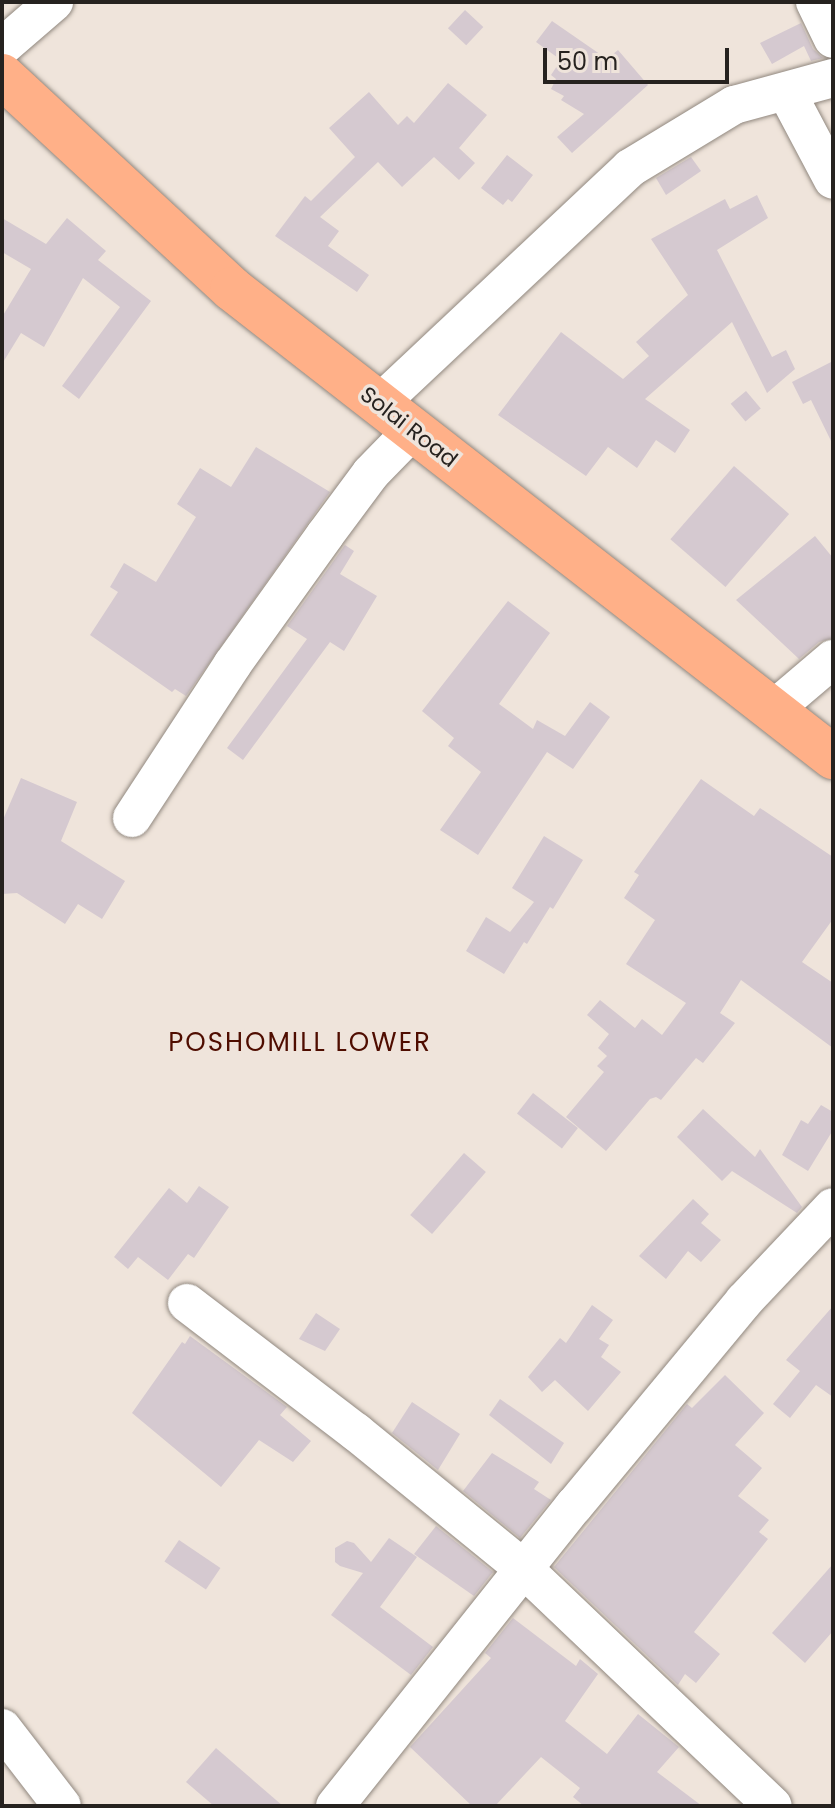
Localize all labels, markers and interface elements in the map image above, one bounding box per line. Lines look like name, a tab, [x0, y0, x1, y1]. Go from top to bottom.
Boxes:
scale bar	[547, 32, 733, 82]
text: 50 m	[557, 45, 618, 78]
street label: Solai Road	[355, 381, 463, 473]
district label: POSHOMILL LOWER	[168, 1027, 432, 1059]

